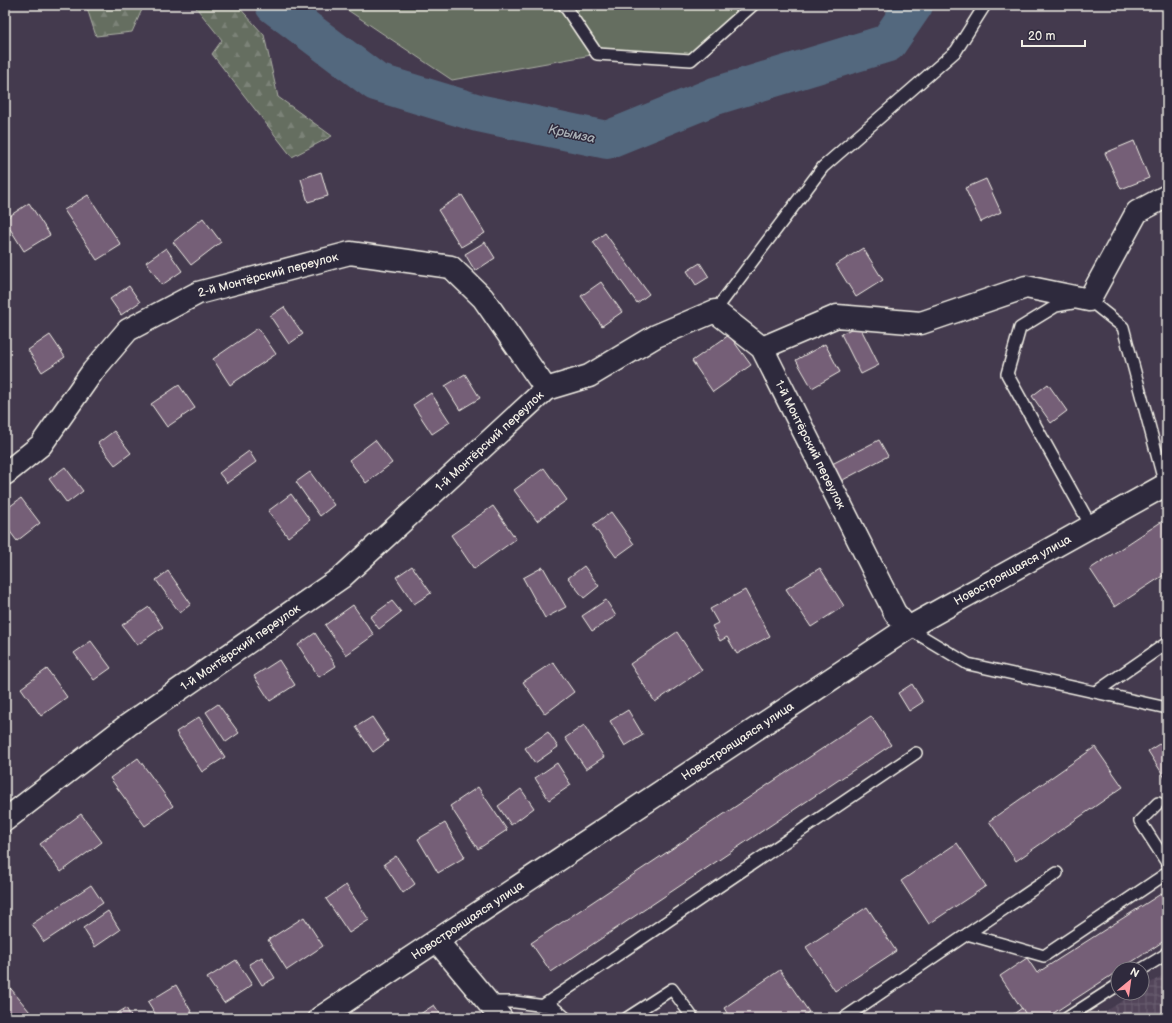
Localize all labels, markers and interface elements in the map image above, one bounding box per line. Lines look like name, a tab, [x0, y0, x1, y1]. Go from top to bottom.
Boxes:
scale bar	[1022, 22, 1085, 48]
text: 20 m	[1028, 29, 1055, 44]
water label: Крымза	[547, 121, 597, 147]
street label: 2-й Монтёрский переулок	[196, 249, 340, 301]
street label: 1-й Монтёрский переулок	[771, 378, 849, 512]
street label: 1-й Монтёрский переулок	[432, 387, 548, 495]
street label: Новостроящаяся улица	[951, 532, 1074, 609]
street label: 1-й Монтёрский переулок	[178, 601, 304, 694]
street label: Новостроящаяся улица	[679, 699, 797, 784]
street label: Новостроящаяся улица	[409, 878, 527, 963]
north arrow	[1110, 961, 1150, 1001]
text: N	[1128, 965, 1141, 980]

